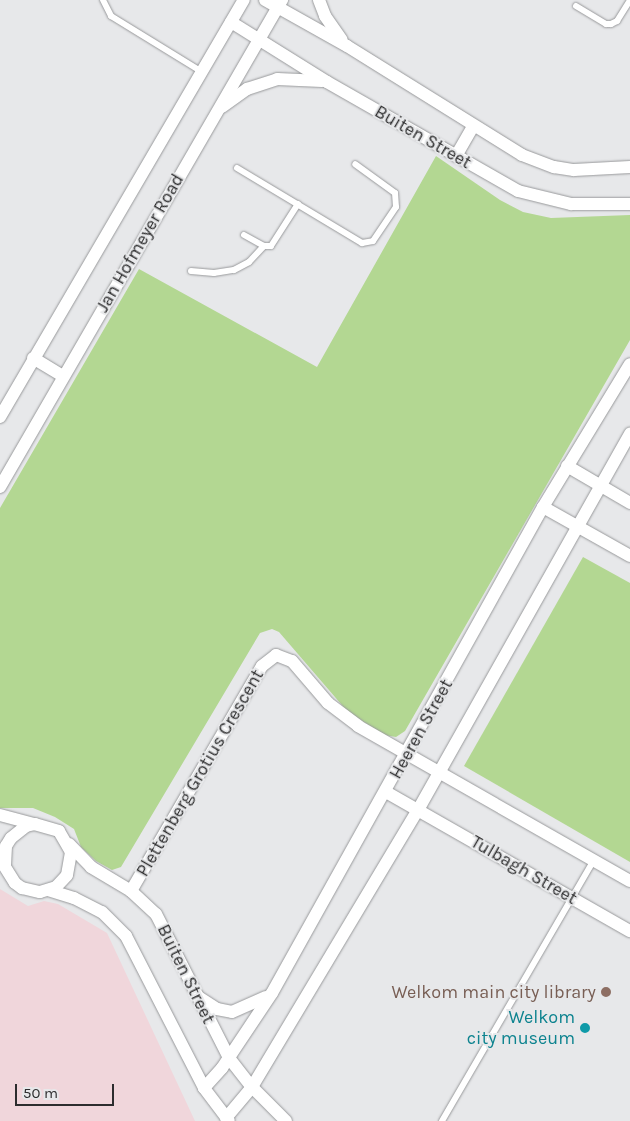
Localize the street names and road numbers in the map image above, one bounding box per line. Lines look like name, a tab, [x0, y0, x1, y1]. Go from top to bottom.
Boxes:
street label: Buiten Street	[371, 101, 475, 173]
street label: Jan Hofmeyer Road	[92, 170, 188, 316]
street label: Plettenberg Grotius Crescent	[132, 666, 268, 880]
street label: Heeren Street	[385, 675, 457, 783]
street label: Tulbagh Street	[467, 831, 581, 909]
street label: Buiten Street	[153, 921, 219, 1027]

